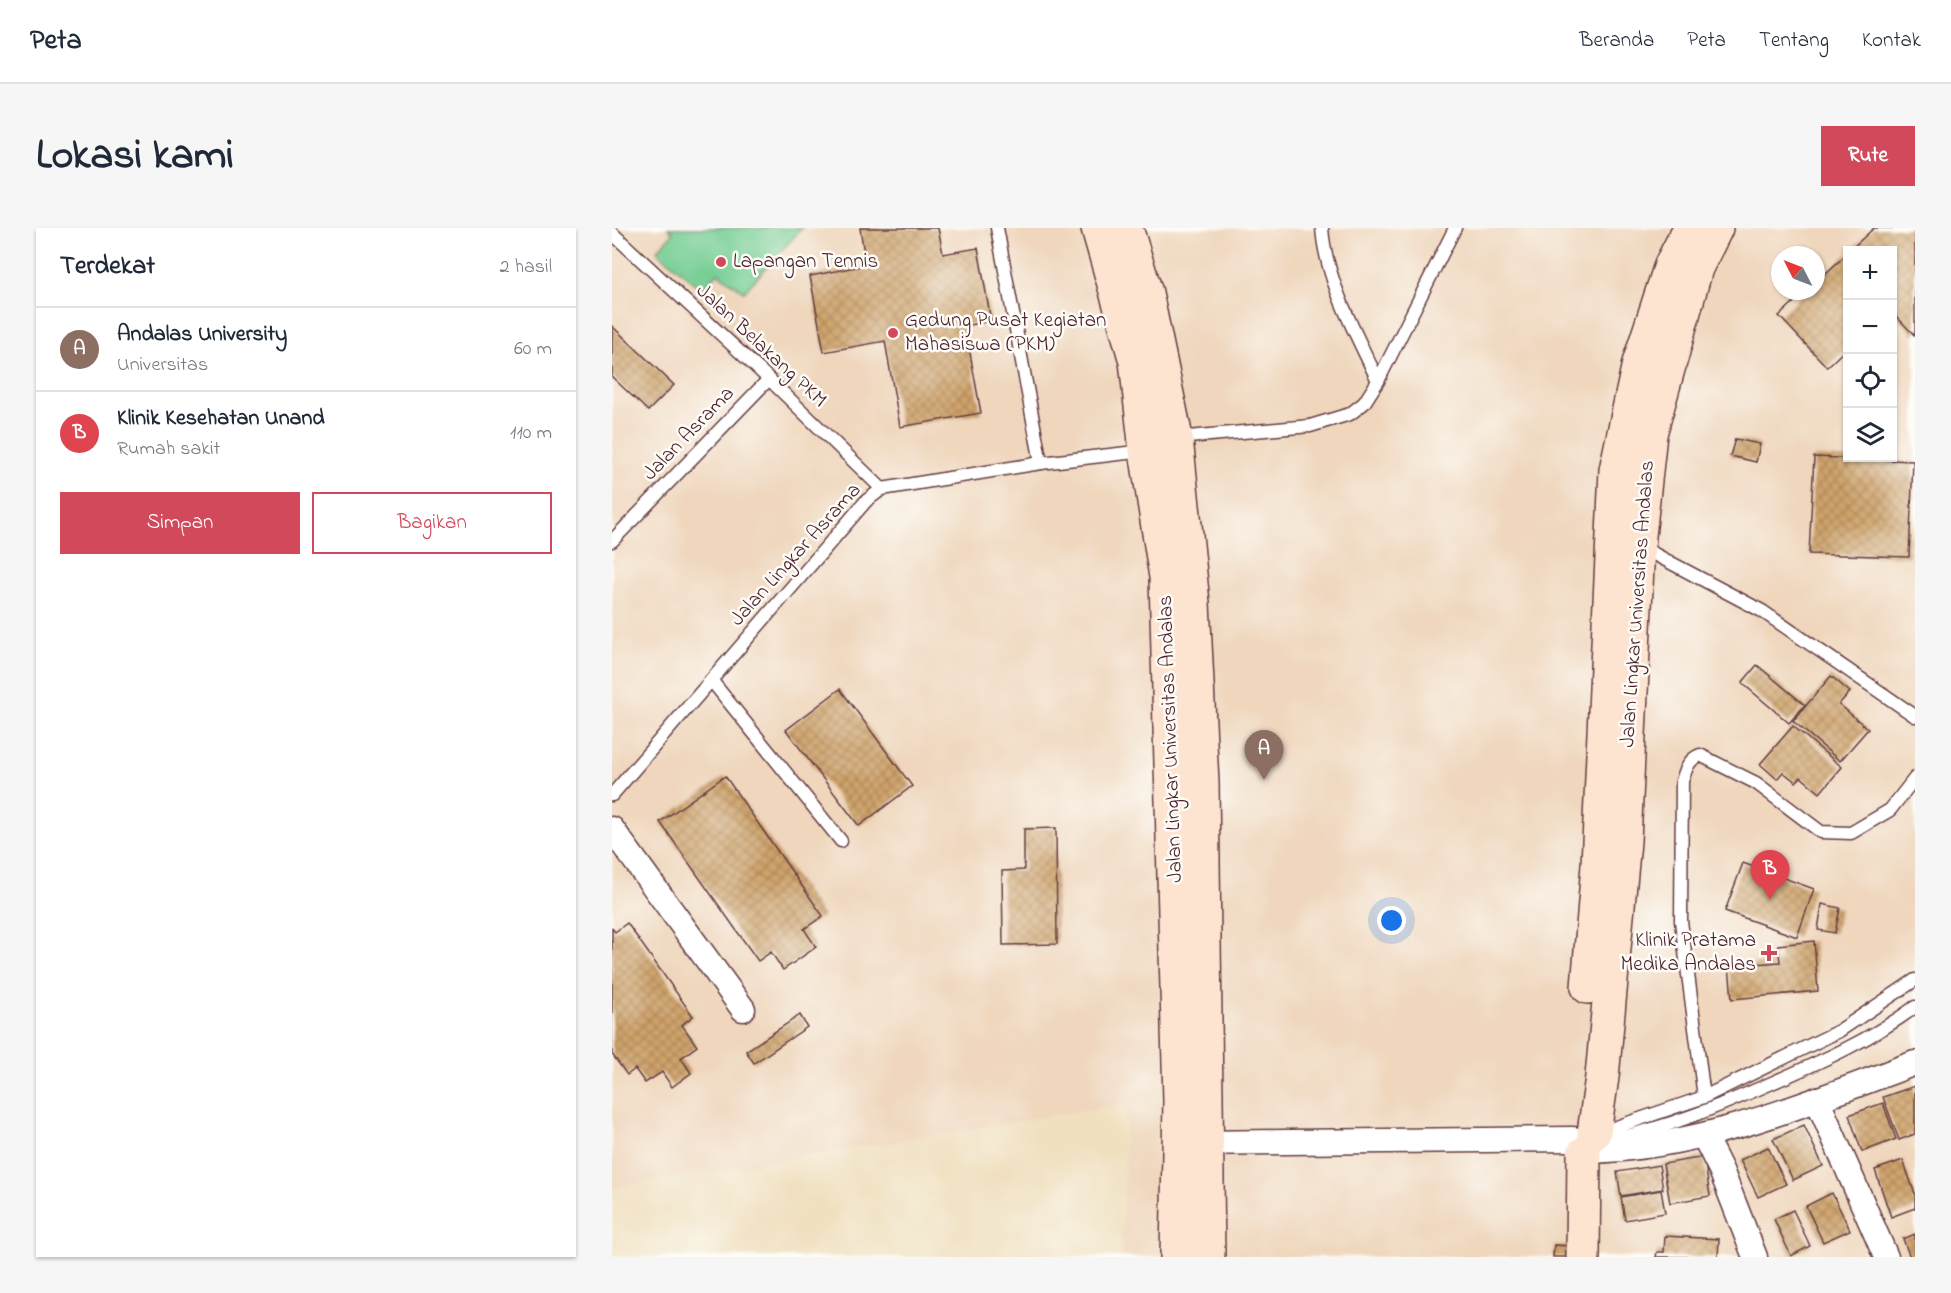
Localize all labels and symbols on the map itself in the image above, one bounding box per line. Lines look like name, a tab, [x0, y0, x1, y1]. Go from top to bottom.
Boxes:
north arrow	[1771, 246, 1825, 300]
place label: Lapangan Tennis	[733, 247, 878, 279]
marker: Lapangan Tennis	[714, 255, 728, 269]
street label: Jalan Belakang PKM	[687, 277, 833, 416]
place label: Gedung Pusat Kegiatan Mahasiswa (PKM)	[905, 306, 1106, 360]
marker: Gedung Pusat Kegiatan Mahasiswa (PKM)	[886, 326, 900, 340]
street label: Jalan Asrama	[636, 380, 742, 488]
street label: Jalan Lingkar Universitas Andalas	[1613, 459, 1665, 749]
street label: Jalan Lingkar Asrama	[723, 477, 870, 635]
street label: Jalan Lingkar Universitas Andalas	[1151, 595, 1193, 883]
pin: A	[1244, 730, 1284, 780]
pin: B	[1750, 850, 1790, 900]
your location	[1377, 906, 1406, 935]
place label: Klinik Pratama Medika Andalas	[1620, 926, 1756, 980]
marker: Klinik Pratama Medika Andalas	[1760, 944, 1778, 962]

